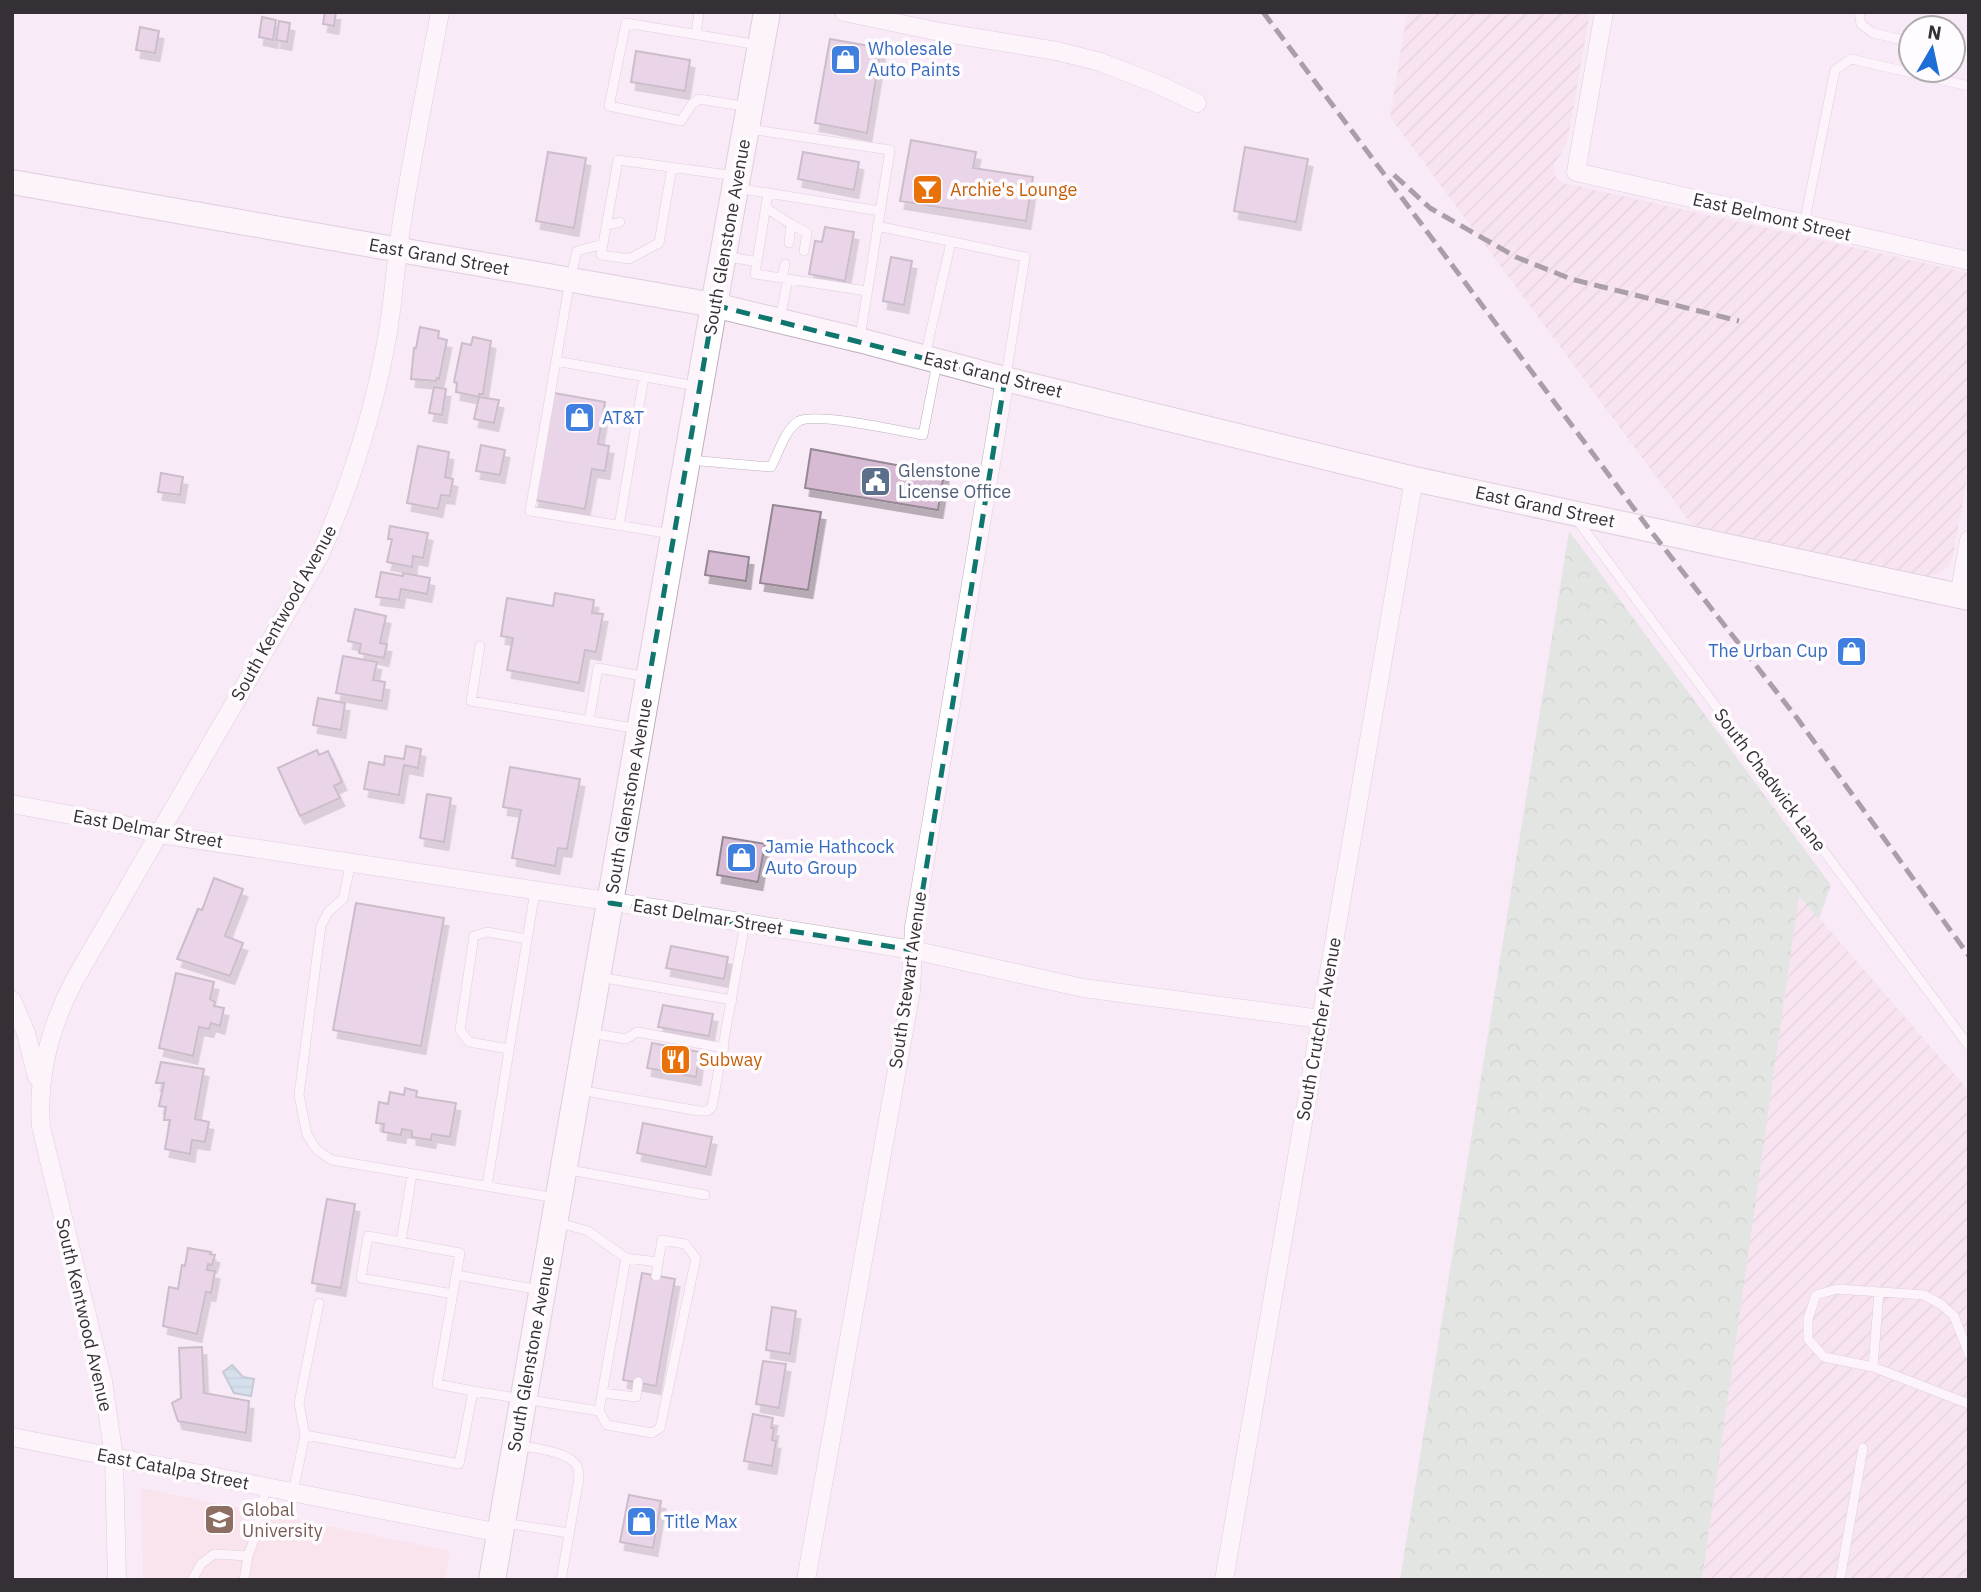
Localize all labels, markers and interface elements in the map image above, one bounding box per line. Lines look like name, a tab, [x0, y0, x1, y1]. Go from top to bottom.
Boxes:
north arrow	[1897, 14, 1967, 84]
text: N	[1926, 19, 1943, 45]
place label: Wholesale Auto Paints	[868, 37, 960, 81]
shop icon: Wholesale Auto Paints	[828, 42, 862, 76]
street label: South Glenstone Avenue	[698, 137, 755, 337]
bar icon: Archie's Lounge	[910, 173, 944, 207]
place label: Archie's Lounge	[950, 178, 1077, 201]
street label: East Belmont Street	[1691, 187, 1854, 246]
street label: East Grand Street	[367, 233, 511, 280]
street label: East Grand Street	[921, 346, 1065, 403]
shop icon: AT&T	[562, 401, 596, 435]
place label: AT&T	[602, 406, 644, 429]
place label: Glenstone License Office	[898, 459, 1011, 503]
public building icon: Glenstone License Office	[858, 464, 892, 498]
street label: East Grand Street	[1473, 480, 1617, 533]
street label: South Kentwood Avenue	[226, 521, 342, 705]
shop icon: The Urban Cup	[1834, 634, 1868, 668]
place label: The Urban Cup	[1708, 639, 1828, 662]
street label: South Glenstone Avenue	[600, 696, 657, 896]
street label: South Chadwick Lane	[1709, 704, 1832, 856]
street label: East Delmar Street	[71, 804, 225, 853]
place label: Jamie Hathcock Auto Group	[765, 835, 895, 879]
shop icon: Jamie Hathcock Auto Group	[725, 840, 759, 874]
street label: South Stewart Avenue	[884, 890, 931, 1070]
street label: East Delmar Street	[631, 893, 785, 940]
street label: South Crutcher Avenue	[1291, 935, 1346, 1122]
restaurant icon: Subway	[659, 1043, 693, 1077]
place label: Subway	[699, 1048, 762, 1071]
street label: South Kentwood Avenue	[51, 1216, 118, 1414]
street label: South Glenstone Avenue	[502, 1254, 559, 1454]
street label: East Catalpa Street	[95, 1442, 251, 1495]
place label: Global University	[242, 1498, 323, 1542]
school or university icon: Global University	[202, 1503, 236, 1537]
shop icon: Title Max	[624, 1505, 658, 1539]
place label: Title Max	[664, 1510, 738, 1533]

